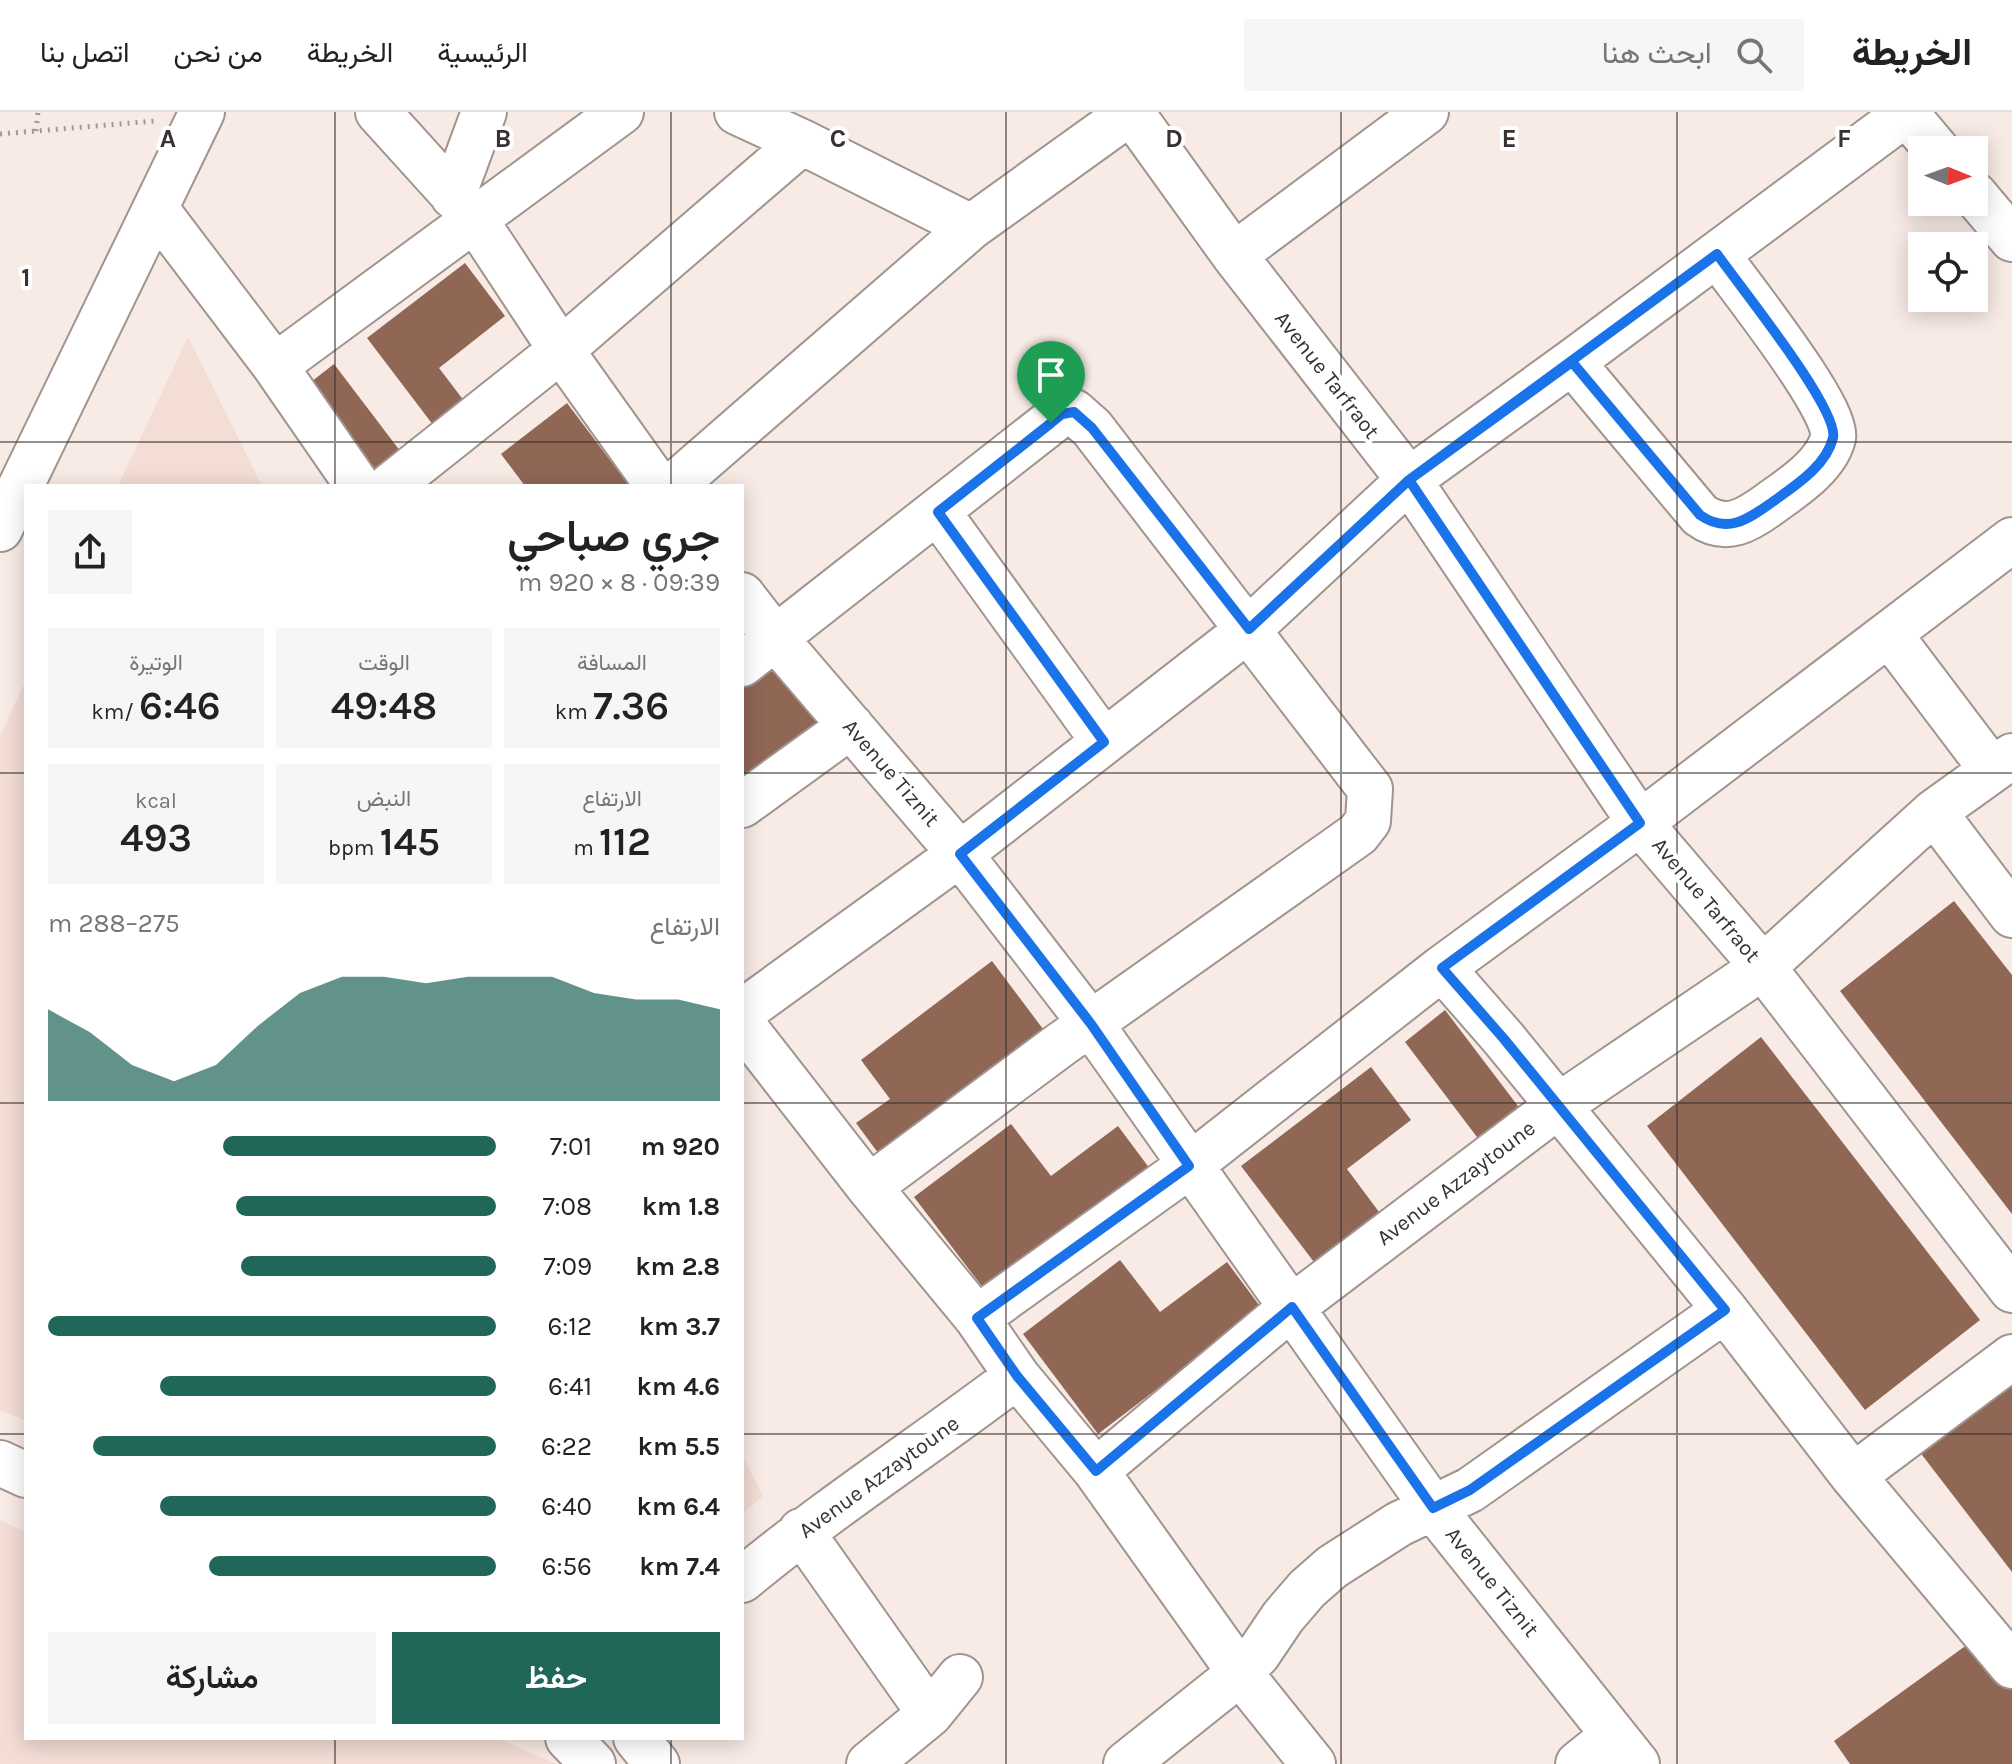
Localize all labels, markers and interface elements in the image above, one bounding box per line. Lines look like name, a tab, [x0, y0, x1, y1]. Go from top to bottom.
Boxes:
search box	[1244, 19, 1804, 91]
text: الخريطة	[1852, 30, 1972, 75]
icon: search	[1732, 33, 1776, 77]
text: ابحث هنا	[1602, 35, 1712, 71]
text: اتصل بنا	[40, 36, 130, 69]
text: من نحن	[174, 36, 263, 69]
text: الخريطة	[307, 36, 393, 69]
text: الرئيسية	[437, 36, 528, 69]
text: A	[160, 123, 176, 154]
text: B	[495, 123, 511, 154]
text: C	[830, 123, 846, 154]
text: D	[1165, 123, 1183, 154]
text: E	[1501, 123, 1517, 154]
text: F	[1837, 123, 1851, 154]
north arrow	[1908, 136, 1988, 216]
map controls	[1908, 136, 1988, 312]
button: locate	[1908, 232, 1988, 312]
text: 1	[21, 262, 31, 293]
street label: Avenue Tarfraot	[1269, 306, 1385, 444]
pin	[1017, 341, 1085, 423]
icon: arrive	[1029, 353, 1073, 397]
button: share	[48, 510, 132, 594]
text: جري صباحي	[507, 511, 720, 562]
text: 09:39 · 8 × 920 m	[518, 567, 720, 598]
text: الوتيرة	[129, 650, 183, 676]
text: الوقت	[358, 650, 410, 676]
text: المسافة	[577, 650, 647, 676]
text: 6:46	[139, 682, 221, 729]
text: 49:48	[331, 682, 437, 729]
text: 7.36	[593, 682, 669, 729]
text: /km	[91, 699, 139, 725]
text: km	[555, 699, 593, 725]
street label: Avenue Tiznit	[837, 714, 945, 832]
text: النبض	[357, 786, 411, 812]
text: الارتفاع	[582, 786, 642, 812]
text: kcal	[135, 788, 177, 814]
text: 493	[120, 814, 192, 861]
text: 145	[380, 818, 440, 865]
text: 112	[599, 818, 651, 865]
street label: Avenue Tarfraot	[1646, 832, 1766, 968]
text: bpm	[328, 835, 380, 861]
text: m	[573, 835, 599, 861]
text: 275–288 m	[48, 908, 180, 939]
text: الارتفاع	[649, 911, 720, 942]
street label: Avenue Azzaytoune	[1372, 1115, 1540, 1251]
text: 7:01	[550, 1131, 592, 1162]
text: 920 m	[641, 1131, 720, 1162]
text: 7:08	[542, 1191, 592, 1222]
text: 1.8 km	[642, 1191, 720, 1222]
text: 7:09	[543, 1251, 592, 1282]
text: 2.8 km	[635, 1251, 720, 1282]
text: 6:12	[547, 1311, 592, 1342]
text: 3.7 km	[639, 1311, 720, 1342]
text: 6:41	[548, 1371, 592, 1402]
text: 4.6 km	[637, 1371, 720, 1402]
street label: Avenue Azzaytoune	[794, 1410, 964, 1544]
text: 6:22	[541, 1431, 592, 1462]
text: 5.5 km	[638, 1431, 720, 1462]
text: 6:40	[541, 1491, 592, 1522]
text: 6.4 km	[637, 1491, 720, 1522]
street label: Avenue Tiznit	[1440, 1522, 1544, 1642]
text: 6:56	[542, 1551, 592, 1582]
text: 7.4 km	[639, 1551, 720, 1582]
button: مشاركة	[48, 1632, 376, 1724]
button: حفظ	[392, 1632, 720, 1724]

